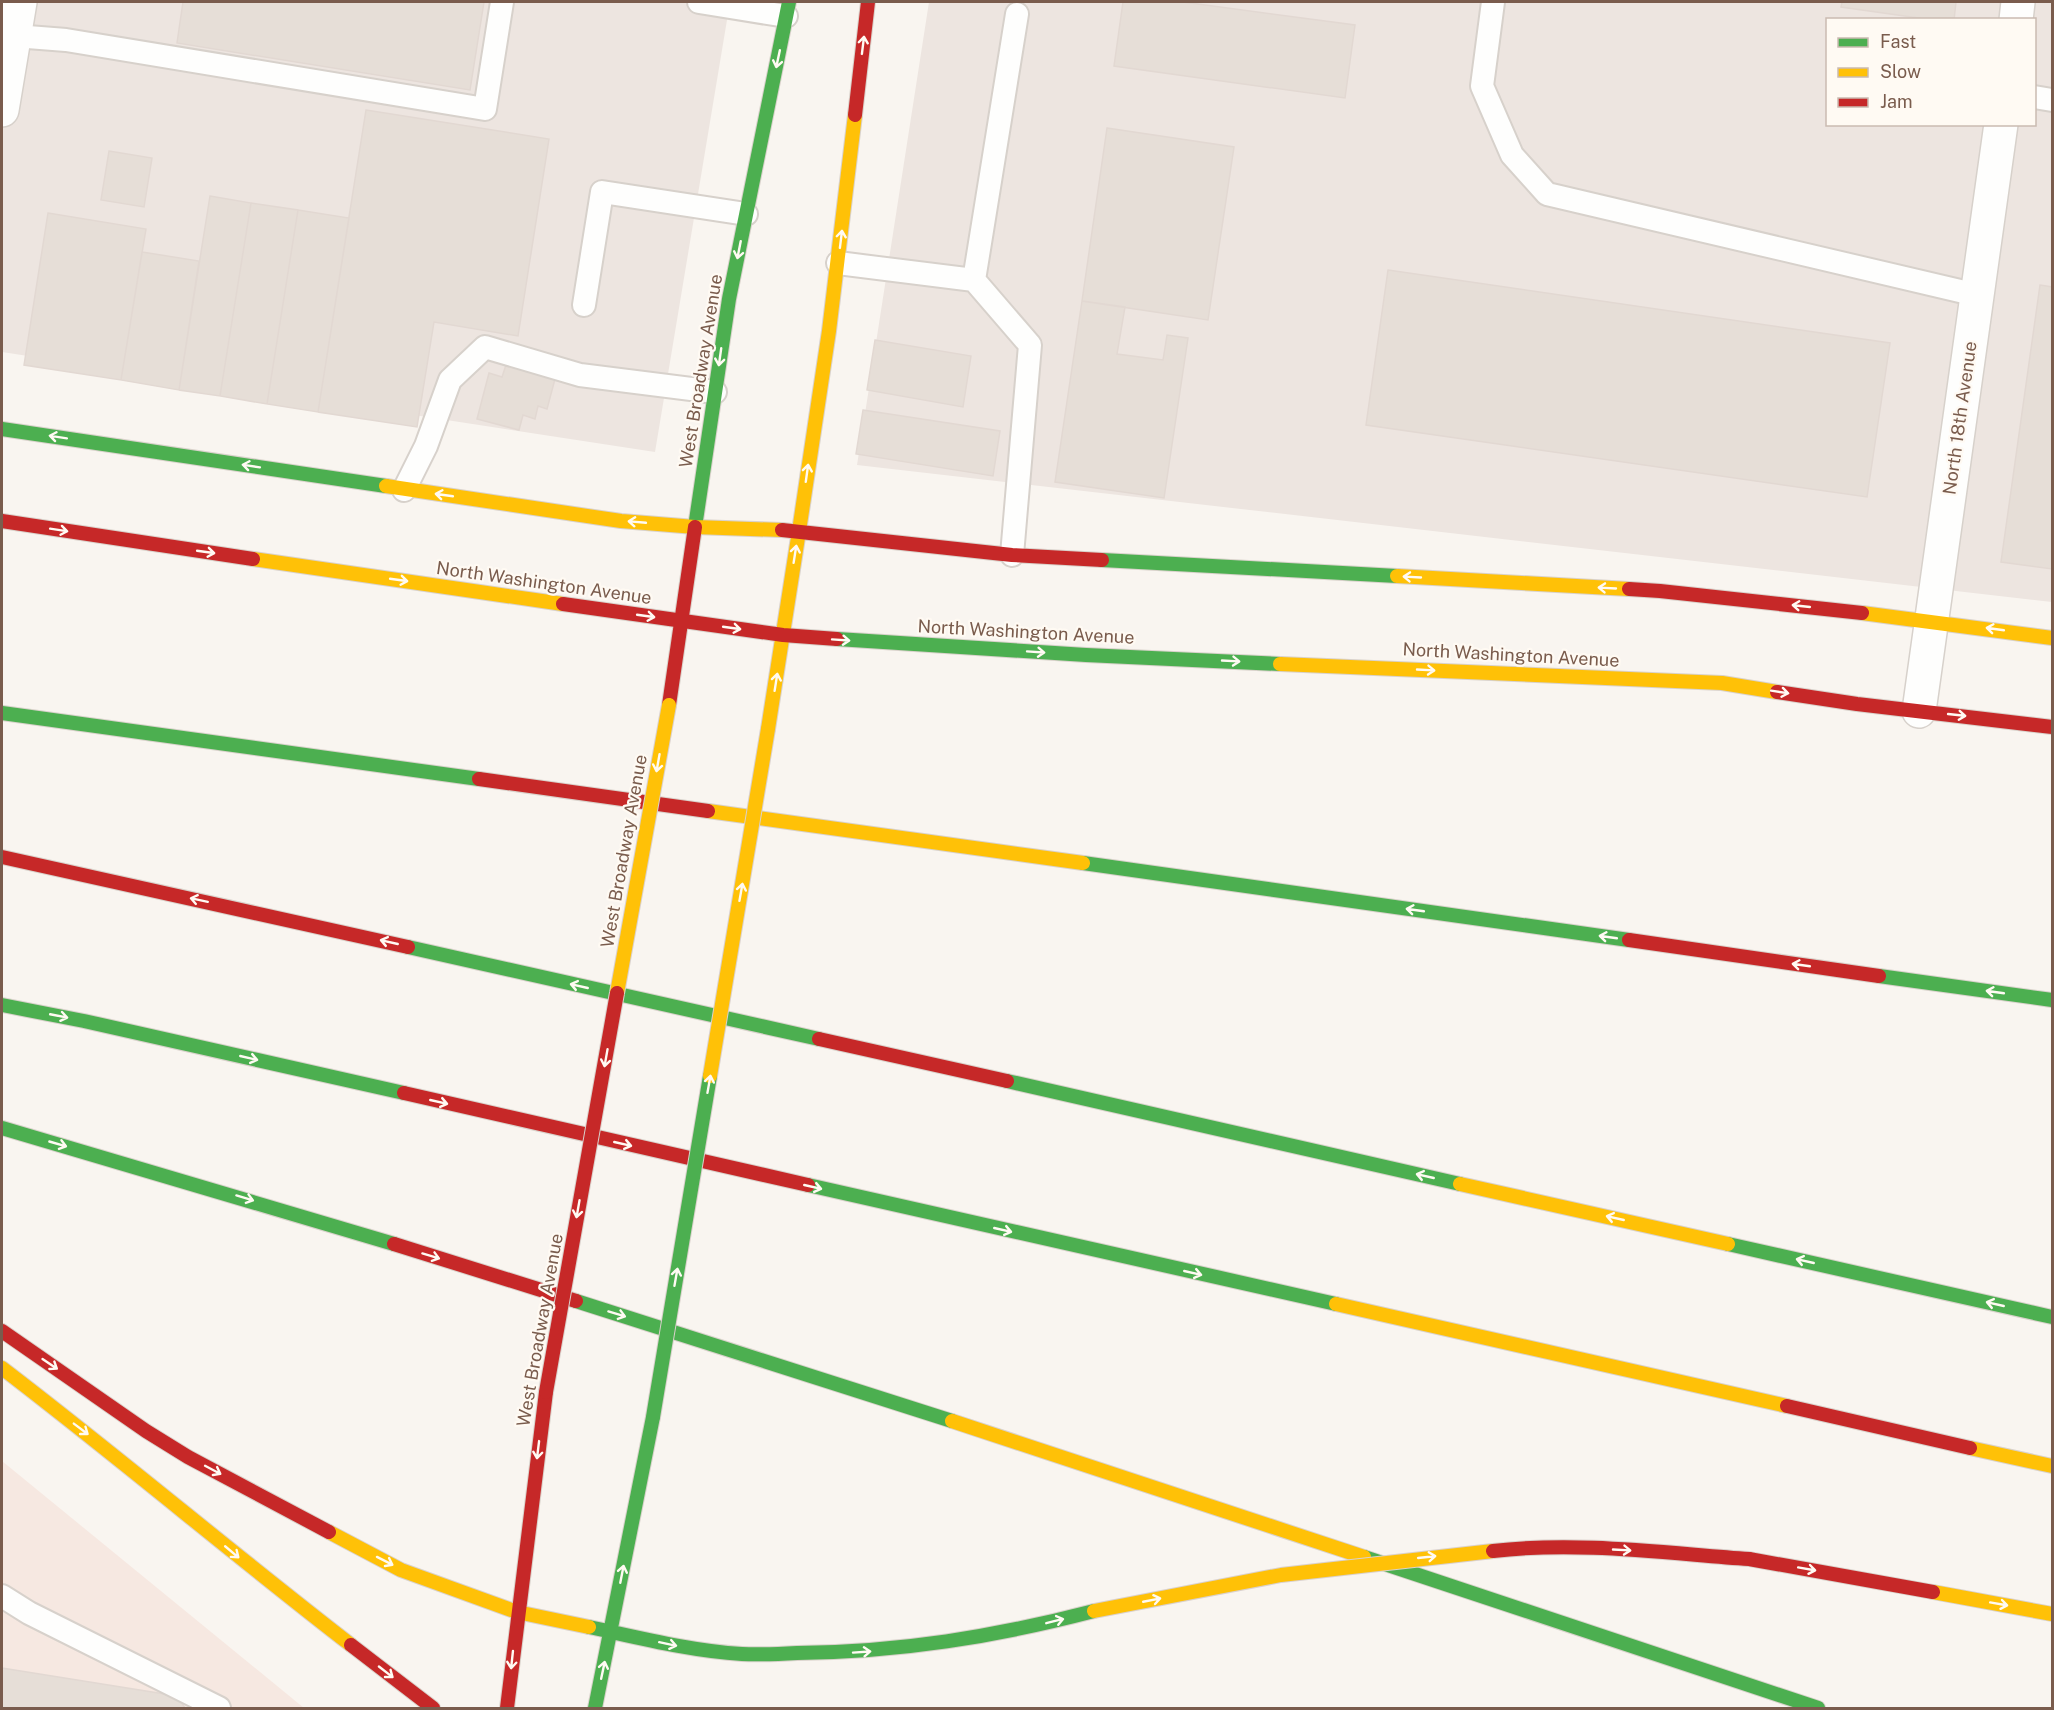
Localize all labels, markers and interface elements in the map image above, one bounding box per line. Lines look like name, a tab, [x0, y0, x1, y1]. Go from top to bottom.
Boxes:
legend	[1826, 18, 2036, 126]
text: Fast	[1880, 31, 1916, 52]
one-way arrow	[858, 36, 869, 55]
one-way arrow	[771, 49, 783, 68]
text: Slow	[1880, 61, 1921, 82]
text: Jam	[1880, 91, 1913, 112]
one-way arrow	[835, 229, 846, 249]
one-way arrow	[732, 240, 744, 259]
street label: West Broadway Avenue	[675, 273, 726, 469]
street label: North 18th Avenue	[1938, 340, 1981, 496]
one-way arrow	[715, 346, 726, 366]
one-way arrow	[49, 432, 69, 443]
one-way arrow	[242, 461, 262, 472]
one-way arrow	[802, 464, 813, 484]
one-way arrow	[435, 490, 454, 501]
one-way arrow	[628, 516, 648, 527]
one-way arrow	[49, 525, 69, 536]
one-way arrow	[790, 544, 801, 564]
one-way arrow	[196, 547, 216, 558]
street label: North Washington Avenue	[435, 557, 653, 608]
one-way arrow	[1403, 572, 1423, 583]
one-way arrow	[389, 575, 409, 586]
one-way arrow	[1597, 582, 1617, 593]
one-way arrow	[1792, 601, 1811, 612]
one-way arrow	[635, 610, 655, 621]
street label: North Washington Avenue	[917, 615, 1135, 648]
one-way arrow	[722, 622, 742, 633]
one-way arrow	[1985, 624, 2005, 635]
one-way arrow	[831, 634, 851, 645]
street label: North Washington Avenue	[1402, 638, 1620, 671]
one-way arrow	[1026, 646, 1046, 657]
one-way arrow	[1220, 655, 1240, 667]
one-way arrow	[1415, 664, 1435, 675]
one-way arrow	[770, 672, 781, 692]
one-way arrow	[1769, 687, 1789, 698]
one-way arrow	[1946, 710, 1966, 721]
one-way arrow	[653, 752, 664, 772]
street label: West Broadway Avenue	[596, 753, 651, 949]
one-way arrow	[736, 883, 747, 902]
one-way arrow	[190, 894, 209, 905]
one-way arrow	[1406, 905, 1426, 916]
one-way arrow	[1599, 932, 1619, 943]
one-way arrow	[380, 936, 399, 948]
one-way arrow	[1792, 959, 1812, 970]
one-way arrow	[570, 979, 589, 991]
one-way arrow	[1985, 986, 2005, 997]
one-way arrow	[49, 1011, 68, 1022]
one-way arrow	[600, 1048, 611, 1067]
one-way arrow	[239, 1053, 258, 1065]
one-way arrow	[703, 1075, 714, 1095]
one-way arrow	[429, 1097, 448, 1108]
one-way arrow	[613, 1138, 632, 1150]
one-way arrow	[48, 1139, 67, 1150]
one-way arrow	[1415, 1169, 1434, 1181]
one-way arrow	[803, 1181, 822, 1193]
one-way arrow	[235, 1193, 254, 1204]
one-way arrow	[573, 1198, 584, 1218]
one-way arrow	[1606, 1212, 1625, 1224]
one-way arrow	[993, 1224, 1012, 1236]
street label: West Broadway Avenue	[512, 1232, 567, 1428]
one-way arrow	[421, 1251, 440, 1262]
one-way arrow	[1796, 1255, 1815, 1266]
one-way arrow	[671, 1267, 682, 1287]
one-way arrow	[1183, 1267, 1202, 1279]
one-way arrow	[1986, 1298, 2006, 1309]
one-way arrow	[607, 1310, 626, 1321]
one-way arrow	[41, 1358, 58, 1370]
one-way arrow	[73, 1422, 89, 1435]
one-way arrow	[532, 1439, 543, 1459]
one-way arrow	[204, 1464, 221, 1476]
one-way arrow	[1611, 1544, 1631, 1555]
one-way arrow	[224, 1546, 240, 1559]
one-way arrow	[1417, 1552, 1436, 1563]
one-way arrow	[376, 1556, 394, 1568]
one-way arrow	[1797, 1563, 1817, 1574]
one-way arrow	[617, 1565, 628, 1584]
one-way arrow	[1141, 1594, 1161, 1605]
one-way arrow	[1989, 1599, 2008, 1610]
one-way arrow	[1045, 1615, 1064, 1627]
one-way arrow	[658, 1639, 677, 1650]
one-way arrow	[852, 1646, 872, 1657]
one-way arrow	[506, 1650, 517, 1669]
one-way arrow	[598, 1661, 609, 1680]
one-way arrow	[378, 1666, 394, 1679]

